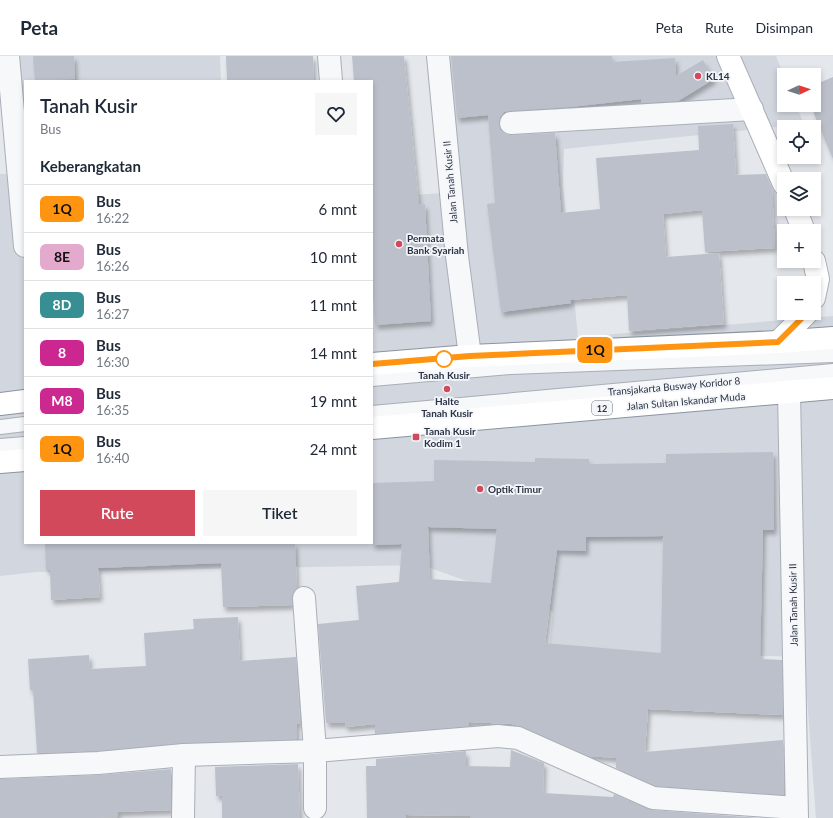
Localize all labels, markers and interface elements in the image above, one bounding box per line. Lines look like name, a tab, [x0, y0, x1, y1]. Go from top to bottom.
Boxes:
text: Peta	[20, 16, 58, 39]
text: Peta	[656, 19, 683, 36]
text: Rute	[705, 19, 734, 36]
text: Disimpan	[756, 19, 813, 36]
north arrow	[777, 68, 821, 112]
map controls	[777, 68, 821, 320]
place label: KL14	[706, 70, 730, 82]
marker: KL14	[693, 71, 703, 81]
button: heart	[315, 93, 357, 135]
text: Tanah Kusir	[40, 94, 137, 117]
button: locate	[777, 120, 821, 164]
text: Bus	[40, 121, 61, 137]
street label: Jalan Tanah Kusir II	[440, 140, 460, 224]
text: Keberangkatan	[40, 157, 141, 175]
button: layers	[777, 172, 821, 216]
text: Bus	[96, 192, 121, 210]
text: 1Q	[52, 200, 72, 217]
text: 6 mnt	[318, 200, 357, 218]
text: 16:22	[96, 210, 129, 226]
button: +	[777, 224, 821, 268]
place label: Permata Bank Syariah	[407, 232, 465, 256]
marker: Permata Bank Syariah	[394, 239, 404, 249]
text: Bus	[96, 240, 121, 258]
text: 8E	[54, 248, 70, 265]
text: 10 mnt	[310, 248, 357, 266]
text: 16:26	[96, 258, 129, 274]
button: −	[777, 276, 821, 320]
text: Bus	[96, 288, 121, 306]
text: 8D	[53, 296, 71, 313]
text: 11 mnt	[310, 296, 357, 314]
text: 16:27	[96, 306, 129, 322]
text: Bus	[96, 336, 121, 354]
line badge: 1Q	[577, 337, 613, 363]
text: 1Q	[585, 341, 605, 358]
text: 8	[58, 344, 66, 361]
text: 14 mnt	[310, 344, 357, 362]
marker: Tanah Kusir	[435, 350, 453, 368]
text: 16:30	[96, 354, 129, 370]
place label: Tanah Kusir	[418, 369, 470, 381]
street label: Transjakarta Busway Koridor 8	[607, 374, 741, 398]
text: Bus	[96, 384, 121, 402]
marker: Halte Tanah Kusir	[442, 384, 452, 394]
street label: Jalan Sultan Iskandar Muda	[626, 390, 746, 412]
text: M8	[51, 392, 73, 409]
text: 19 mnt	[310, 392, 357, 410]
place label: Halte Tanah Kusir	[421, 395, 473, 419]
road number: 12	[592, 401, 612, 415]
text: 16:35	[96, 402, 129, 418]
place label: Tanah Kusir Kodim 1	[424, 425, 476, 449]
text: Bus	[96, 432, 121, 450]
marker: Tanah Kusir Kodim 1	[411, 432, 421, 442]
text: 1Q	[52, 440, 72, 457]
text: 24 mnt	[310, 440, 357, 458]
text: 16:40	[96, 450, 129, 466]
place label: Optik Timur	[488, 483, 542, 495]
marker: Optik Timur	[475, 484, 485, 494]
button: Rute	[40, 490, 195, 536]
button: Tiket	[203, 490, 357, 536]
street label: Jalan Tanah Kusir II	[786, 563, 800, 647]

